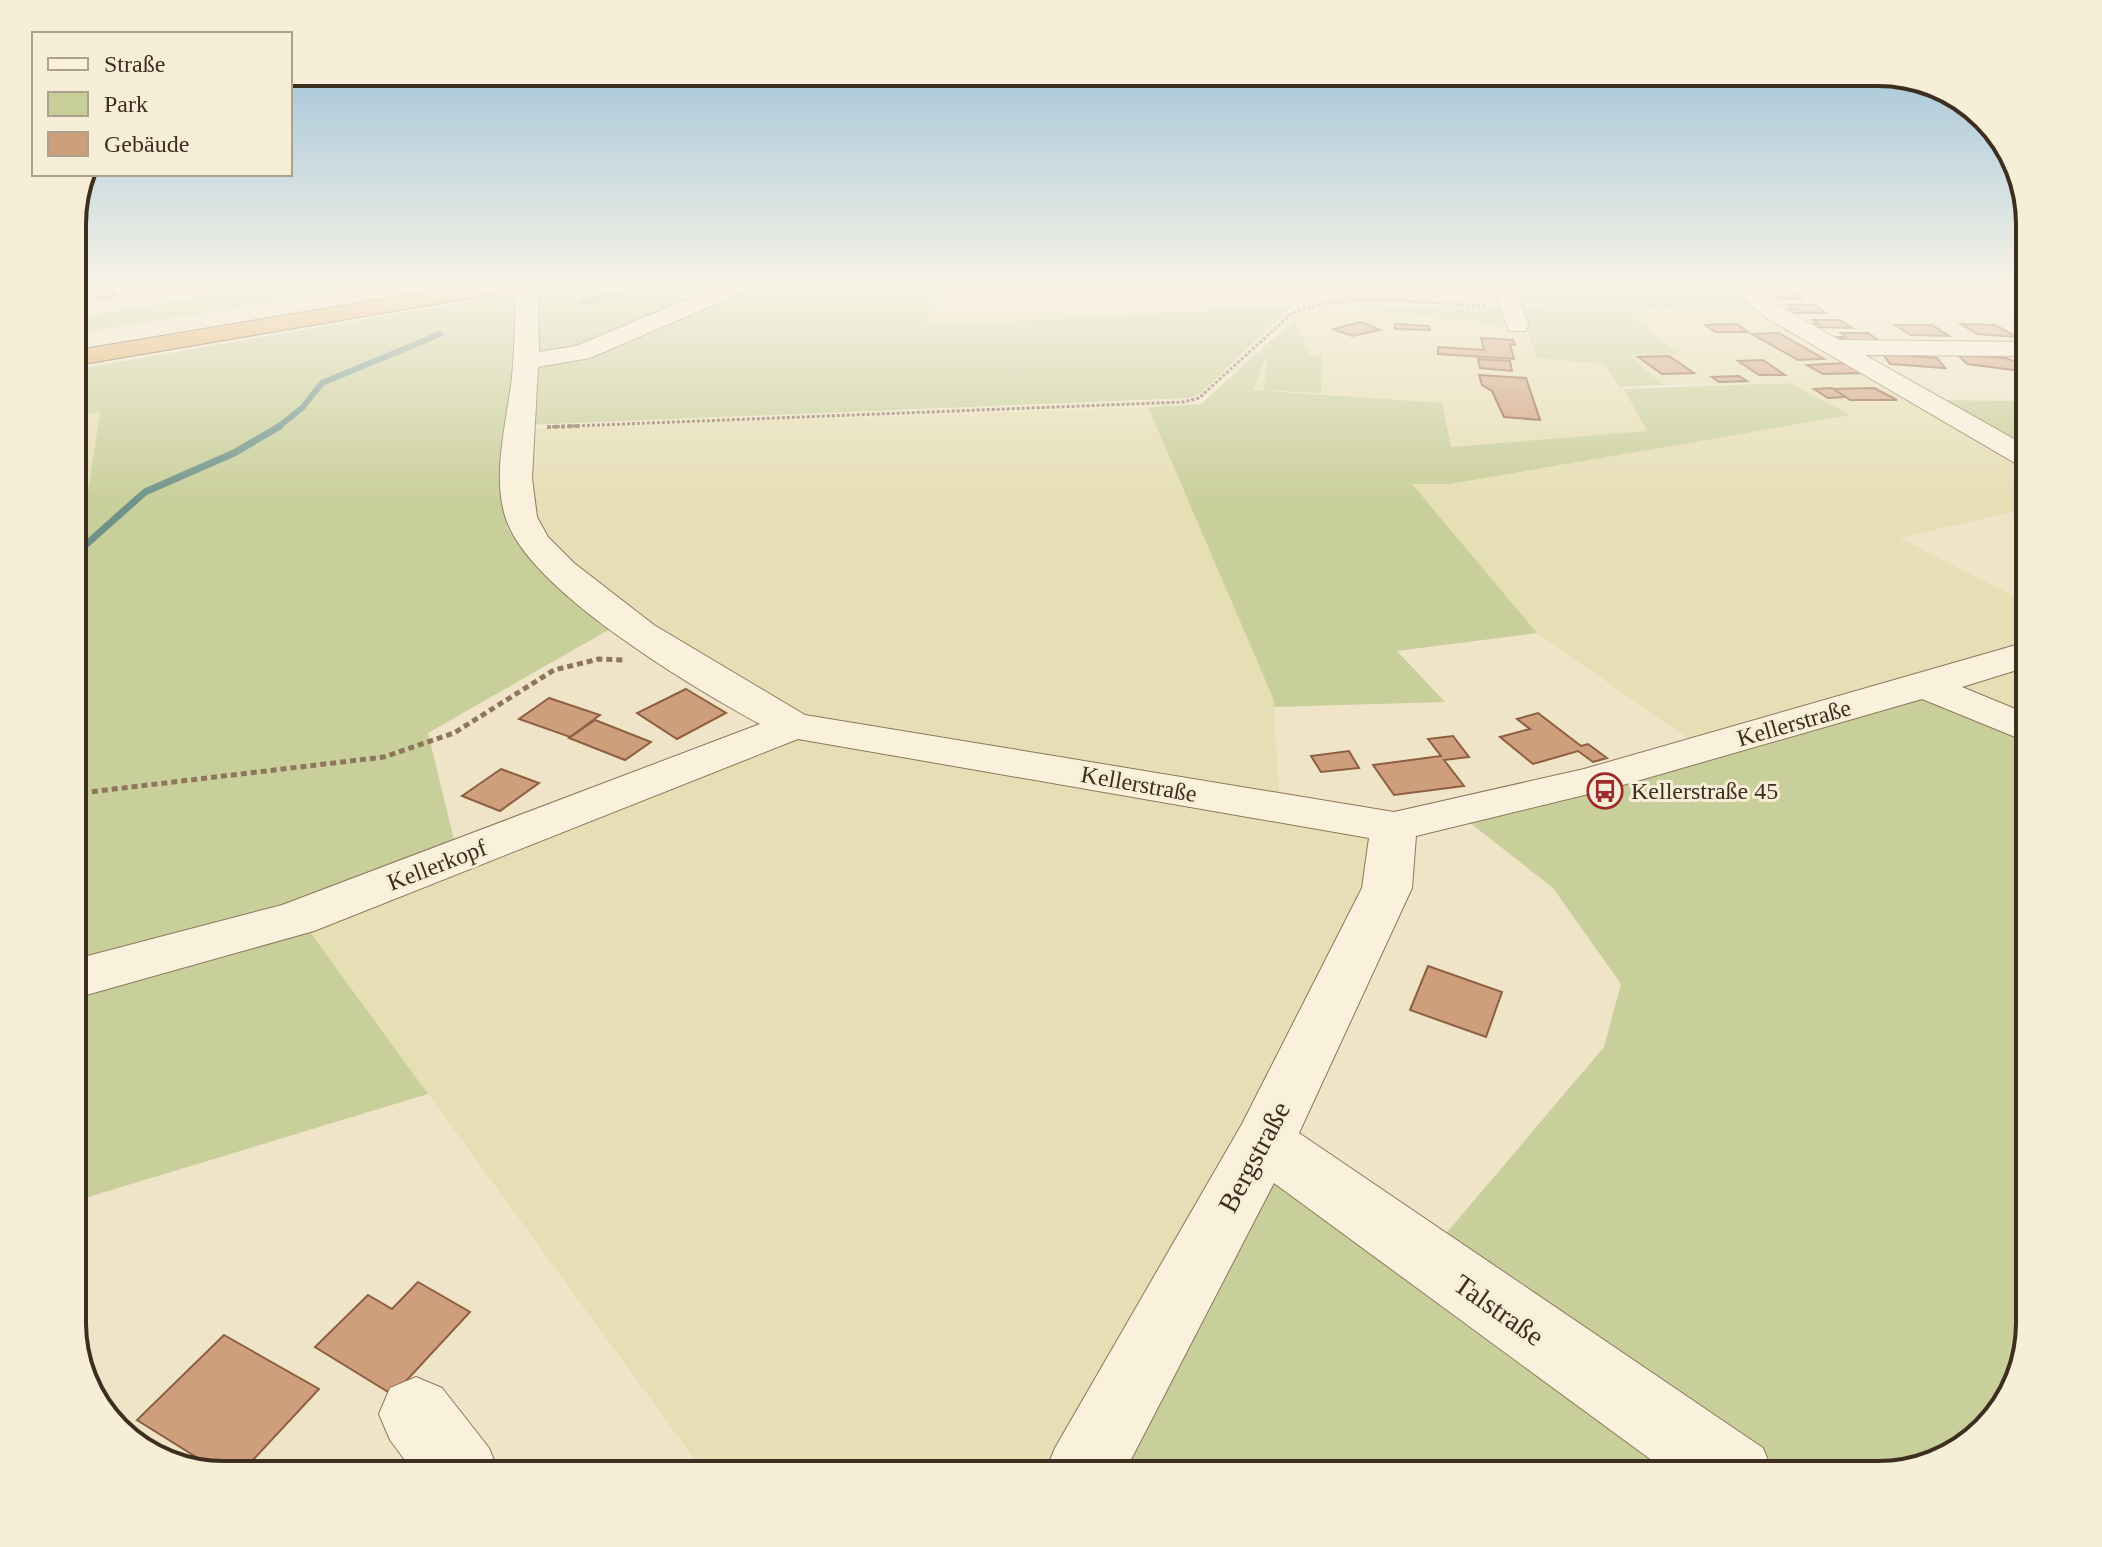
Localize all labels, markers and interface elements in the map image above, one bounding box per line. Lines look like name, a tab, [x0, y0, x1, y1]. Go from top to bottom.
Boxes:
legend	[32, 32, 292, 176]
text: Straße	[104, 51, 165, 77]
text: Park	[104, 91, 148, 117]
text: Gebäude	[104, 131, 189, 157]
street label: Kellerstraße	[1734, 694, 1854, 752]
street label: Kellerstraße	[1079, 761, 1199, 807]
bus stop icon: Kellerstraße 45	[1586, 772, 1624, 810]
place label: Kellerstraße 45	[1631, 778, 1778, 804]
street label: Kellerkopf	[384, 834, 490, 896]
street label: Bergstraße	[1212, 1096, 1296, 1218]
street label: Talstraße	[1448, 1268, 1550, 1352]

